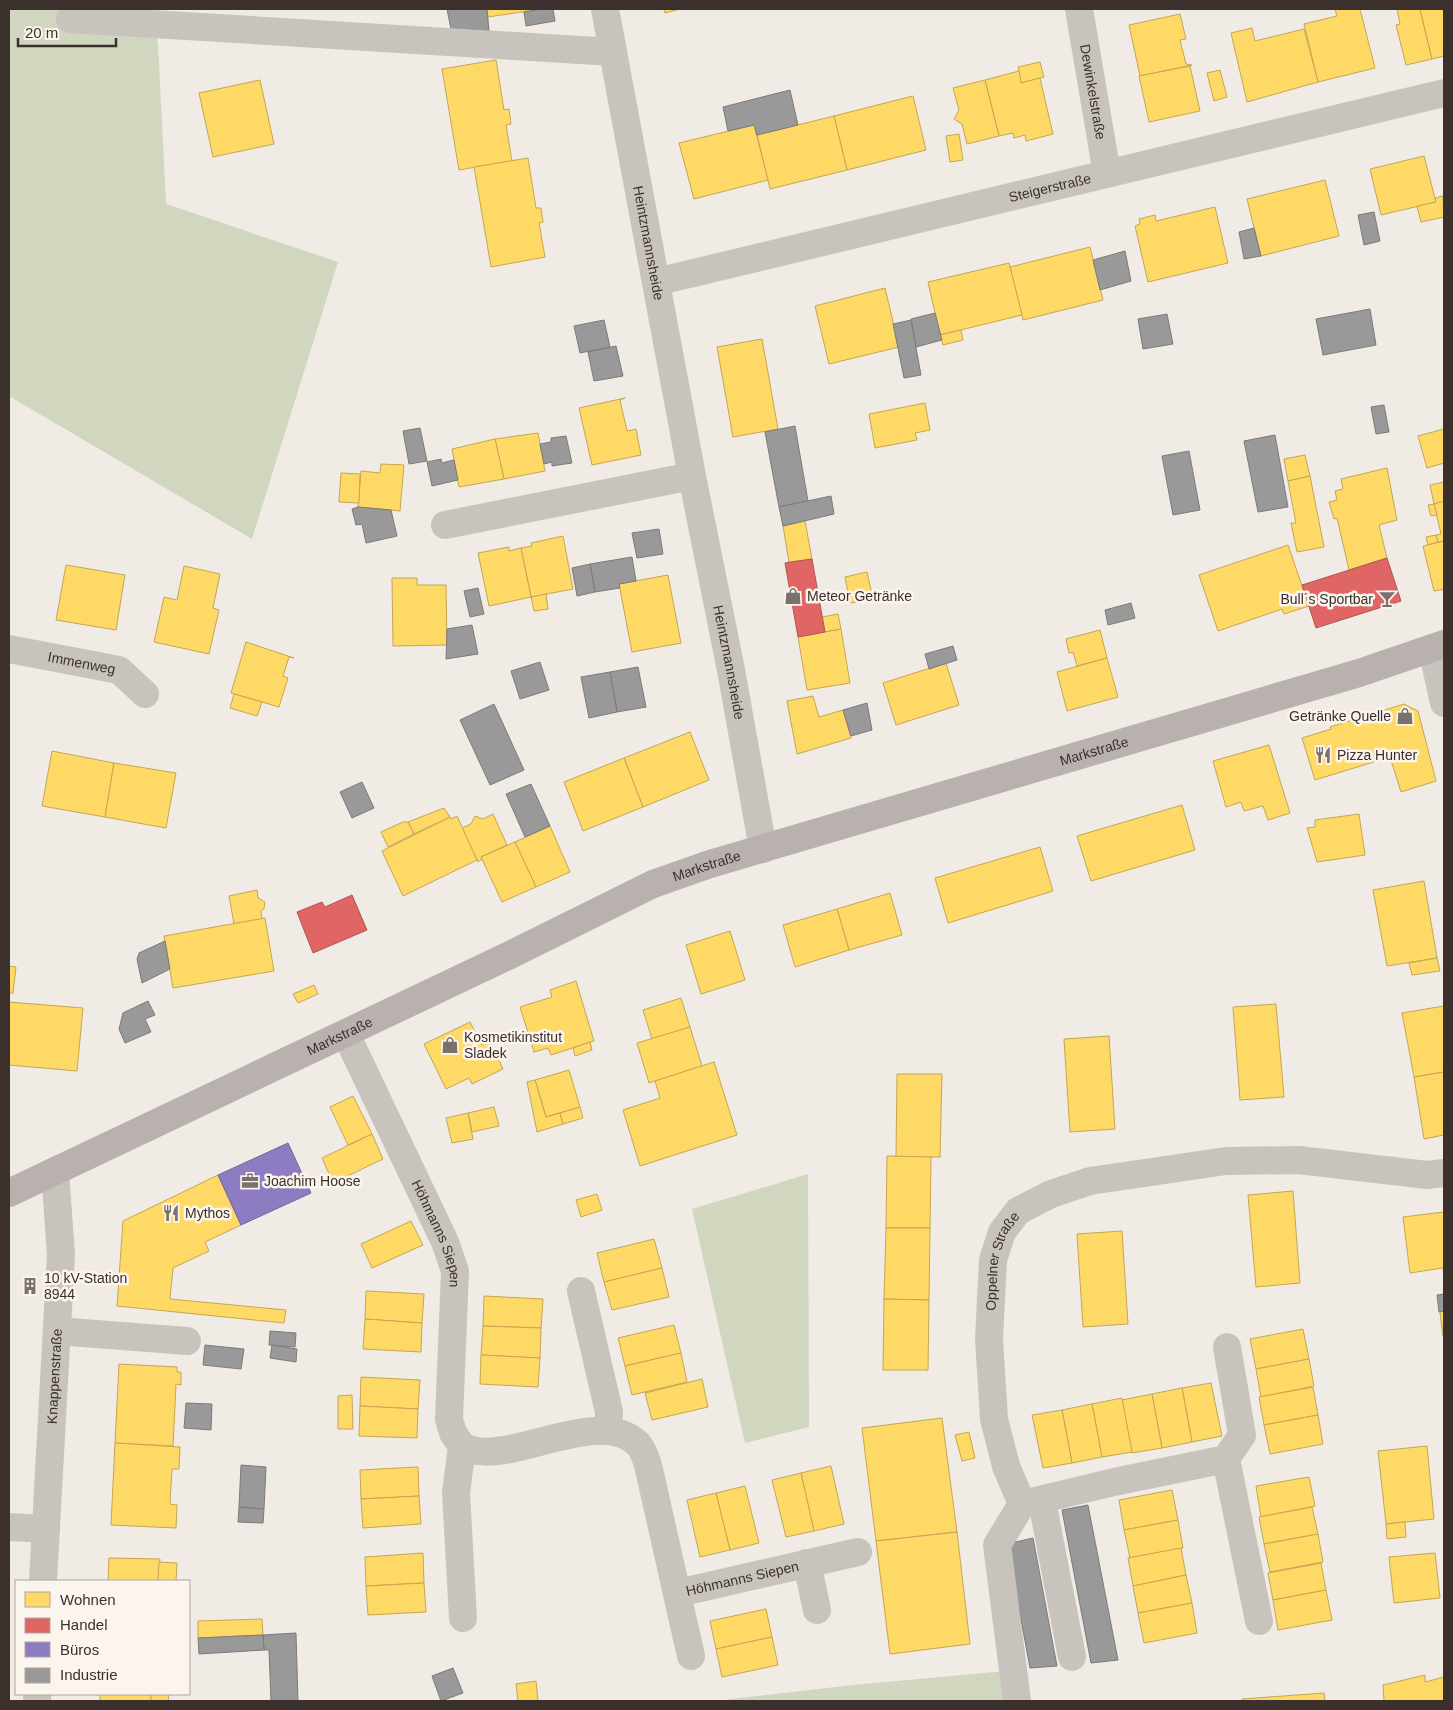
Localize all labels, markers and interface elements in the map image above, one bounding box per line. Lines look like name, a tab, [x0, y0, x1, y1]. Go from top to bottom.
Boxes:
scale bar	[18, 15, 115, 47]
text: 20 m	[25, 24, 58, 41]
street label: Dewinkelstraße	[1077, 43, 1109, 141]
street label: Steigerstraße	[1007, 170, 1093, 205]
street label: Heintzmannsheide	[630, 184, 667, 302]
shop icon: Meteor Getränke	[783, 586, 803, 606]
place label: Meteor Getränke	[807, 588, 912, 604]
bar icon: Bull´s Sportbar	[1377, 589, 1397, 609]
place label: Bull´s Sportbar	[1280, 591, 1373, 607]
street label: Heintzmannsheide	[710, 604, 748, 721]
street label: Immenweg	[47, 649, 117, 677]
shop icon: Getränke Quelle	[1395, 706, 1415, 726]
place label: Getränke Quelle	[1289, 708, 1391, 724]
street label: Markstraße	[1058, 733, 1130, 769]
restaurant icon: Pizza Hunter	[1313, 745, 1333, 765]
place label: Pizza Hunter	[1337, 747, 1417, 763]
street label: Markstraße	[670, 847, 743, 885]
street label: Markstraße	[304, 1013, 375, 1058]
place label: Kosmetikinstitut Sladek	[464, 1029, 562, 1061]
shop icon: Kosmetikinstitut Sladek	[440, 1035, 460, 1055]
office icon: Joachim Hoose	[240, 1171, 260, 1191]
place label: Joachim Hoose	[264, 1173, 361, 1189]
street label: Höhmanns Siepen	[409, 1177, 463, 1288]
restaurant icon: Mythos	[161, 1203, 181, 1223]
place label: Mythos	[185, 1205, 230, 1221]
street label: Oppelner Straße	[982, 1208, 1023, 1311]
place label: 10 kV-Station 8944	[44, 1270, 127, 1302]
building icon: 10 kV-Station 8944	[20, 1276, 40, 1296]
street label: Knappenstraße	[44, 1328, 65, 1425]
street label: Höhmanns Siepen	[684, 1558, 800, 1599]
legend	[15, 1580, 190, 1695]
text: Wohnen	[60, 1591, 116, 1608]
text: Handel	[60, 1616, 108, 1633]
text: Büros	[60, 1641, 99, 1658]
text: Industrie	[60, 1666, 118, 1683]

